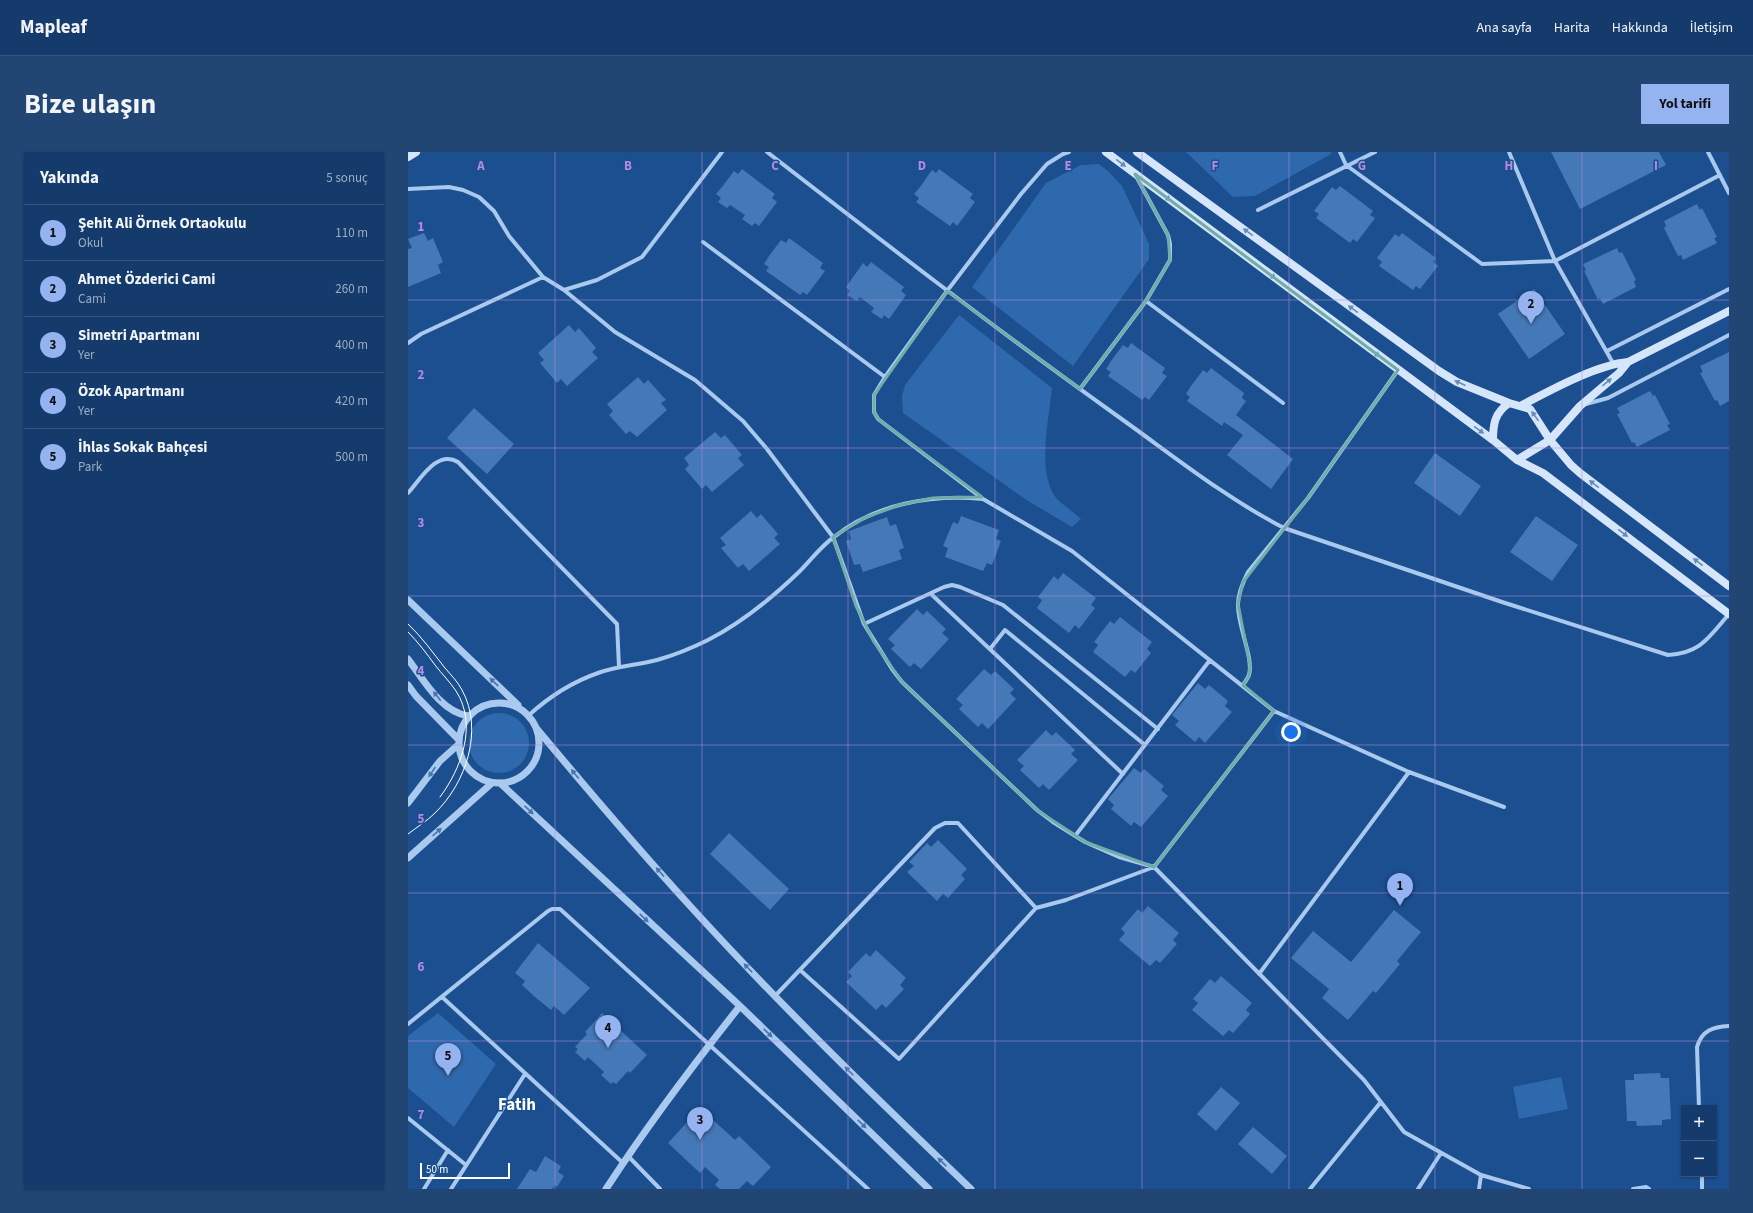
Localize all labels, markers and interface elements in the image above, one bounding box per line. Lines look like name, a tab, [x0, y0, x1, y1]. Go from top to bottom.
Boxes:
text: Mapleaf	[20, 14, 87, 41]
text: Ana sayfa	[1476, 18, 1532, 38]
text: Harita	[1554, 18, 1590, 38]
text: Hakkında	[1612, 18, 1668, 38]
text: İletişim	[1690, 18, 1733, 38]
text: Bize ulaşın	[24, 84, 156, 124]
button: Yol tarifi	[1641, 84, 1729, 124]
text: A	[476, 157, 485, 175]
text: B	[624, 157, 632, 175]
text: C	[771, 157, 779, 175]
text: D	[918, 157, 926, 175]
text: E	[1064, 157, 1072, 175]
text: F	[1212, 157, 1219, 175]
text: G	[1358, 157, 1366, 175]
text: H	[1505, 157, 1513, 175]
text: I	[1654, 157, 1658, 175]
one-way arrow	[1115, 159, 1126, 167]
text: Yakında	[40, 166, 99, 190]
text: 5 sonuç	[326, 169, 368, 187]
one-way arrow	[1161, 193, 1172, 202]
text: Şehit Ali Örnek Ortaokulu	[78, 213, 247, 234]
text: 1	[418, 218, 425, 236]
text: 1	[50, 224, 56, 242]
text: 110 m	[335, 224, 368, 242]
one-way arrow	[1242, 228, 1253, 236]
text: Okul	[78, 234, 103, 252]
text: Ahmet Özderici Cami	[78, 269, 215, 290]
one-way arrow	[1265, 271, 1276, 279]
text: 2	[50, 280, 56, 298]
text: 260 m	[335, 280, 368, 298]
text: Cami	[78, 290, 106, 308]
pin: 2	[1518, 291, 1544, 324]
one-way arrow	[1348, 305, 1358, 313]
text: Simetri Apartmanı	[78, 325, 200, 346]
text: 3	[50, 336, 56, 354]
text: 400 m	[335, 336, 368, 354]
text: Yer	[78, 346, 95, 364]
one-way arrow	[1370, 349, 1380, 357]
text: 2	[418, 366, 425, 384]
one-way arrow	[1602, 378, 1613, 387]
one-way arrow	[1454, 380, 1465, 386]
text: Özok Apartmanı	[78, 381, 184, 402]
text: 4	[50, 392, 56, 410]
text: 420 m	[335, 392, 368, 410]
text: Yer	[78, 402, 95, 420]
one-way arrow	[1531, 411, 1540, 422]
one-way arrow	[1474, 426, 1485, 434]
text: İhlas Sokak Bahçesi	[78, 437, 207, 458]
text: 5	[50, 448, 56, 466]
text: 500 m	[335, 448, 368, 466]
text: Park	[78, 458, 102, 476]
one-way arrow	[1589, 480, 1600, 488]
text: 3	[418, 514, 425, 532]
one-way arrow	[1617, 528, 1628, 537]
one-way arrow	[1692, 558, 1703, 566]
text: 4	[418, 662, 425, 680]
one-way arrow	[489, 677, 499, 687]
one-way arrow	[432, 690, 441, 701]
your location	[1281, 722, 1301, 742]
one-way arrow	[428, 767, 436, 777]
one-way arrow	[570, 769, 579, 779]
one-way arrow	[524, 805, 534, 815]
text: 5	[418, 810, 425, 828]
one-way arrow	[432, 828, 442, 837]
one-way arrow	[655, 867, 665, 877]
pin: 1	[1387, 873, 1413, 906]
one-way arrow	[639, 913, 649, 923]
text: 6	[418, 958, 425, 976]
one-way arrow	[743, 963, 753, 973]
pin: 4	[595, 1015, 621, 1048]
one-way arrow	[763, 1029, 773, 1038]
pin: 5	[435, 1043, 461, 1076]
one-way arrow	[844, 1066, 854, 1076]
district label: Fatih	[498, 1093, 536, 1117]
map controls	[1681, 1105, 1717, 1177]
button: +	[1681, 1105, 1717, 1141]
text: 7	[418, 1106, 425, 1124]
pin: 3	[687, 1107, 713, 1140]
one-way arrow	[857, 1119, 867, 1129]
button: −	[1681, 1141, 1717, 1177]
one-way arrow	[937, 1157, 947, 1167]
scale bar	[420, 1161, 510, 1180]
text: 50 m	[426, 1162, 448, 1177]

